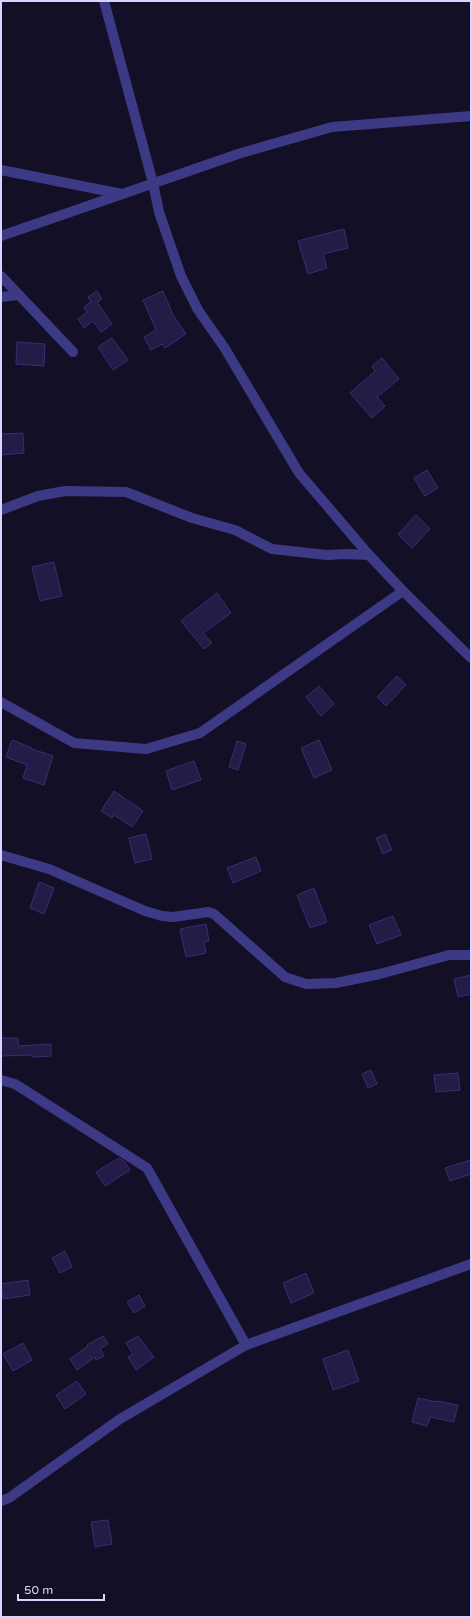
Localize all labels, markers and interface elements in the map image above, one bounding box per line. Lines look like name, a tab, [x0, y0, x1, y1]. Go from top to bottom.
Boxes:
scale bar	[18, 1576, 104, 1602]
text: 50 m	[24, 1583, 53, 1597]

